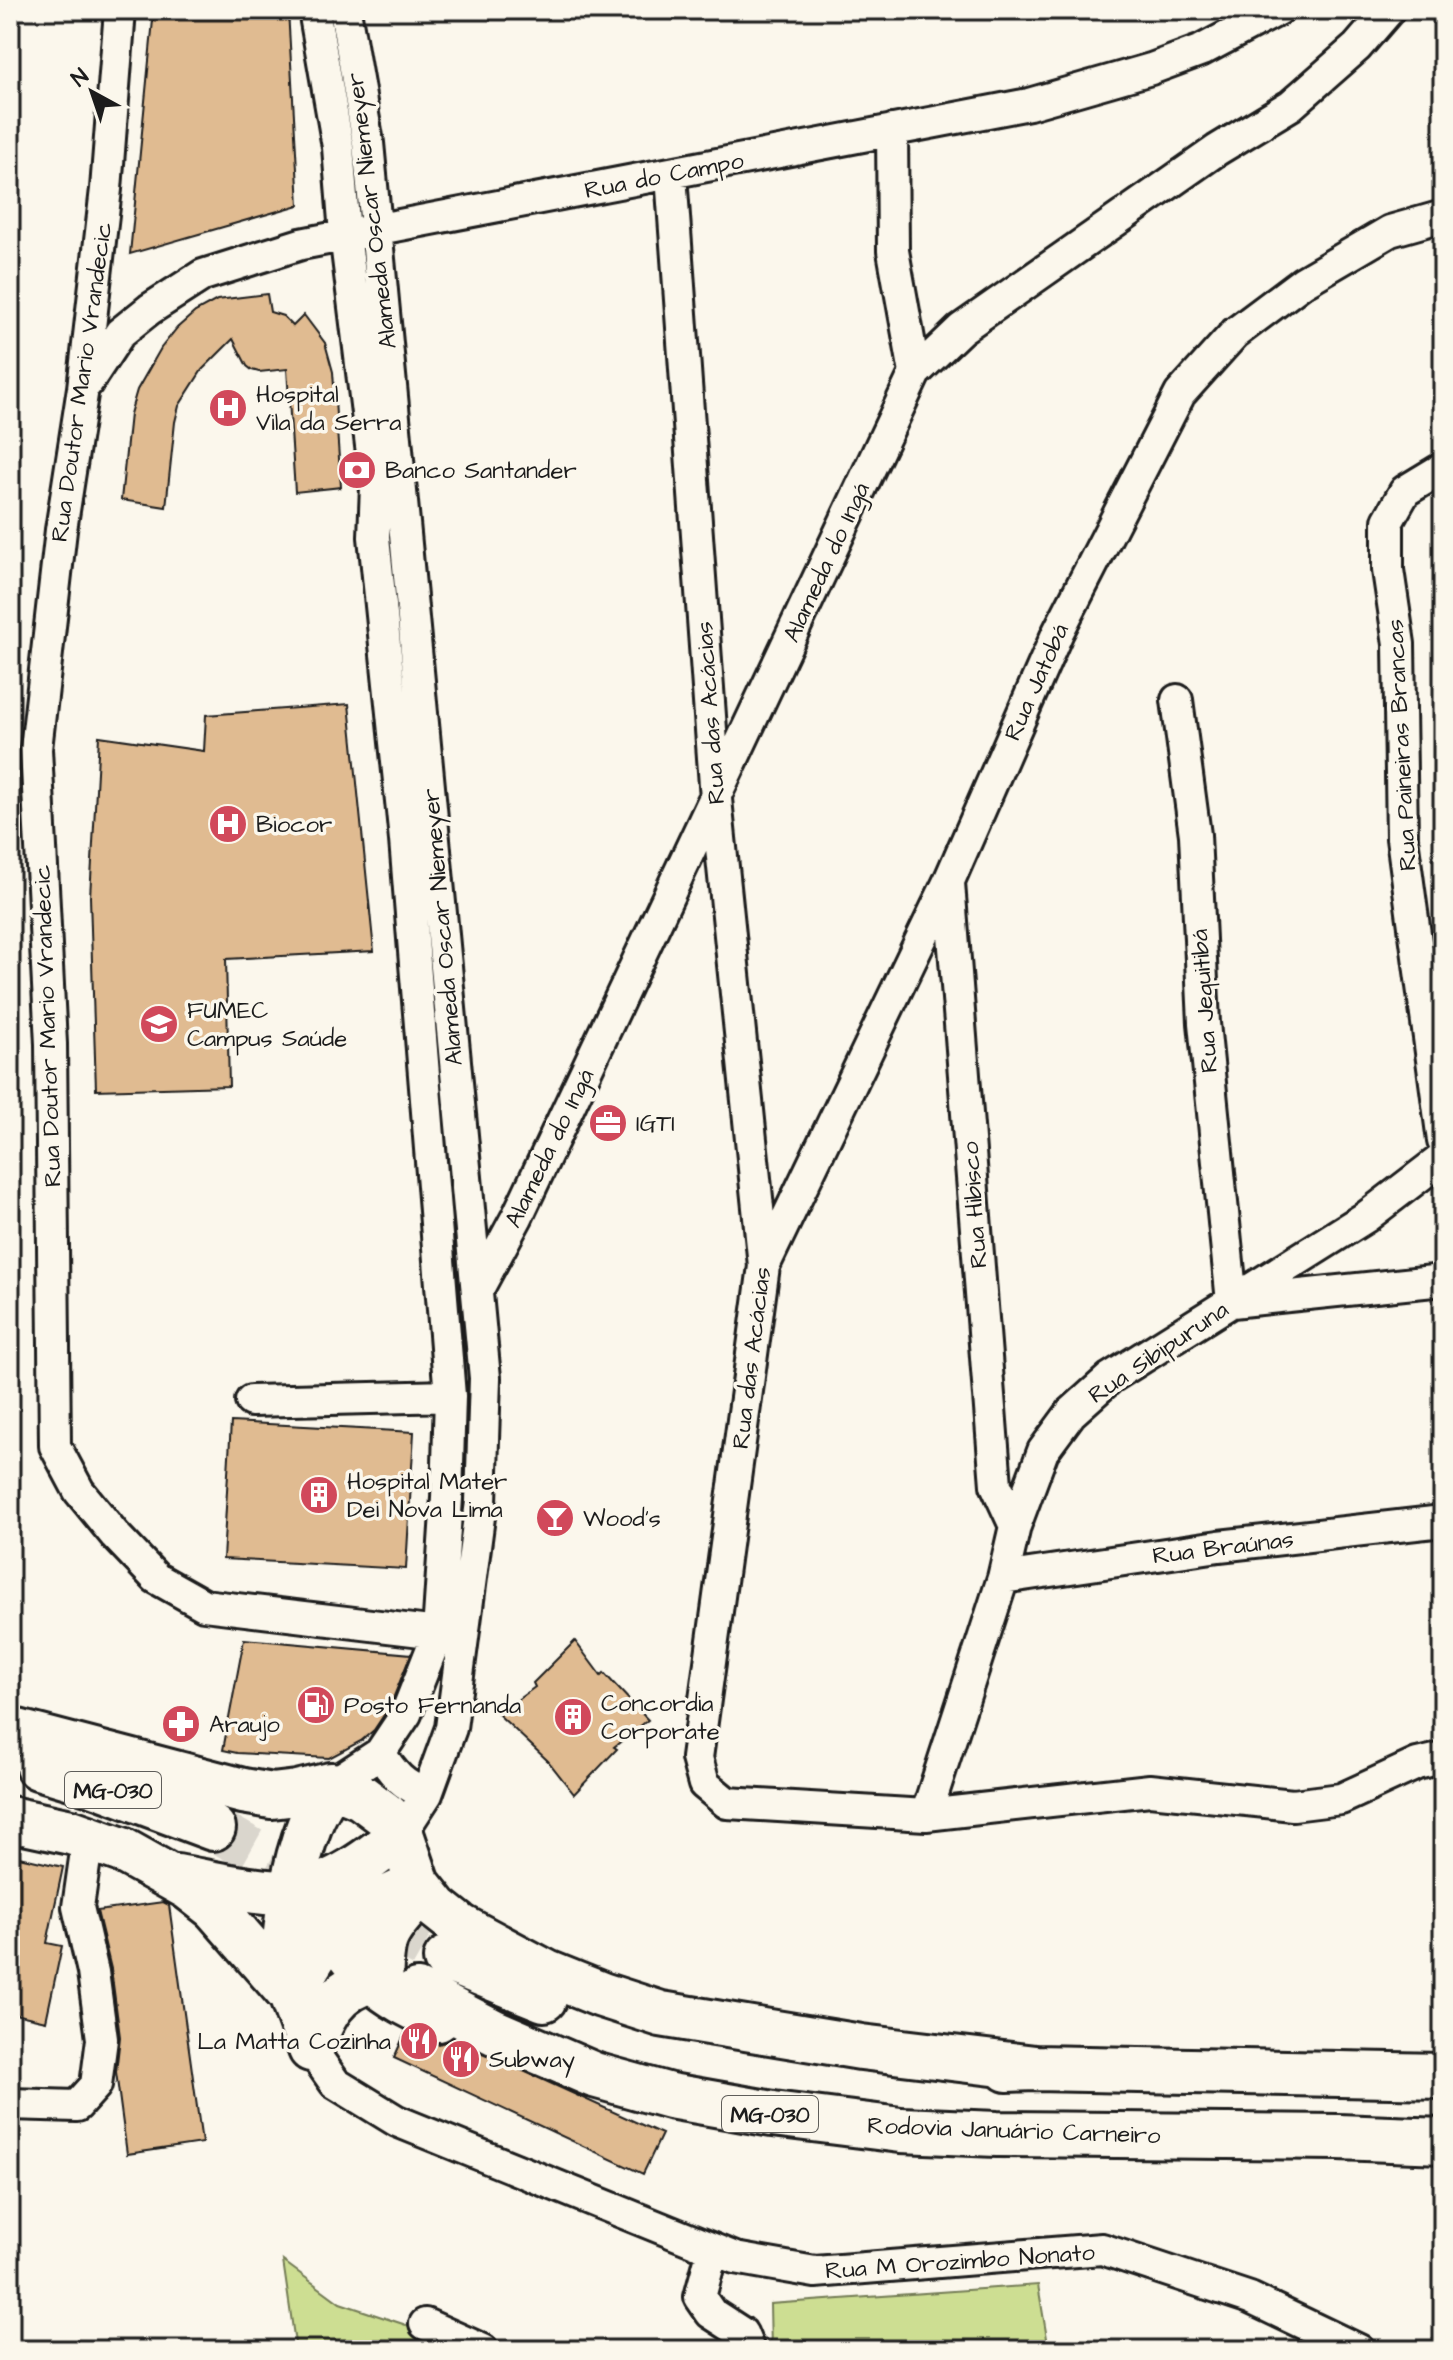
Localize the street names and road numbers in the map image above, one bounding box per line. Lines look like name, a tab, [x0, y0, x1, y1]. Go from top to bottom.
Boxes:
street label: Alameda Oscar Niemeyer	[338, 71, 407, 351]
street label: Rua do Campo	[582, 144, 747, 208]
street label: Rua Doutor Mario Vrandecic	[43, 220, 121, 544]
street label: Alameda do Ingá	[775, 477, 880, 648]
street label: Rua Jatobá	[996, 618, 1078, 746]
street label: Rua Paineiras Brancas	[1378, 618, 1426, 872]
street label: Rua das Acácias	[688, 620, 734, 805]
street label: Alameda Oscar Niemeyer	[414, 787, 473, 1067]
street label: Rua Doutor Mario Vrandecic	[25, 864, 71, 1188]
street label: Rua Jequitibá	[1183, 928, 1227, 1074]
street label: Alameda do Ingá	[497, 1063, 604, 1234]
street label: Rua Hibisco	[954, 1140, 996, 1270]
street label: Rua das Acácias	[724, 1265, 780, 1451]
street label: Rua Sibipuruna	[1082, 1293, 1235, 1412]
street label: Rua Braúnas	[1151, 1522, 1296, 1574]
road number: MG-030	[65, 1772, 161, 1808]
road number: MG-030	[722, 2096, 818, 2132]
street label: Rodovia Januário Carneiro	[867, 2109, 1162, 2153]
street label: Rua M Orozimbo Nonato	[824, 2236, 1096, 2288]

